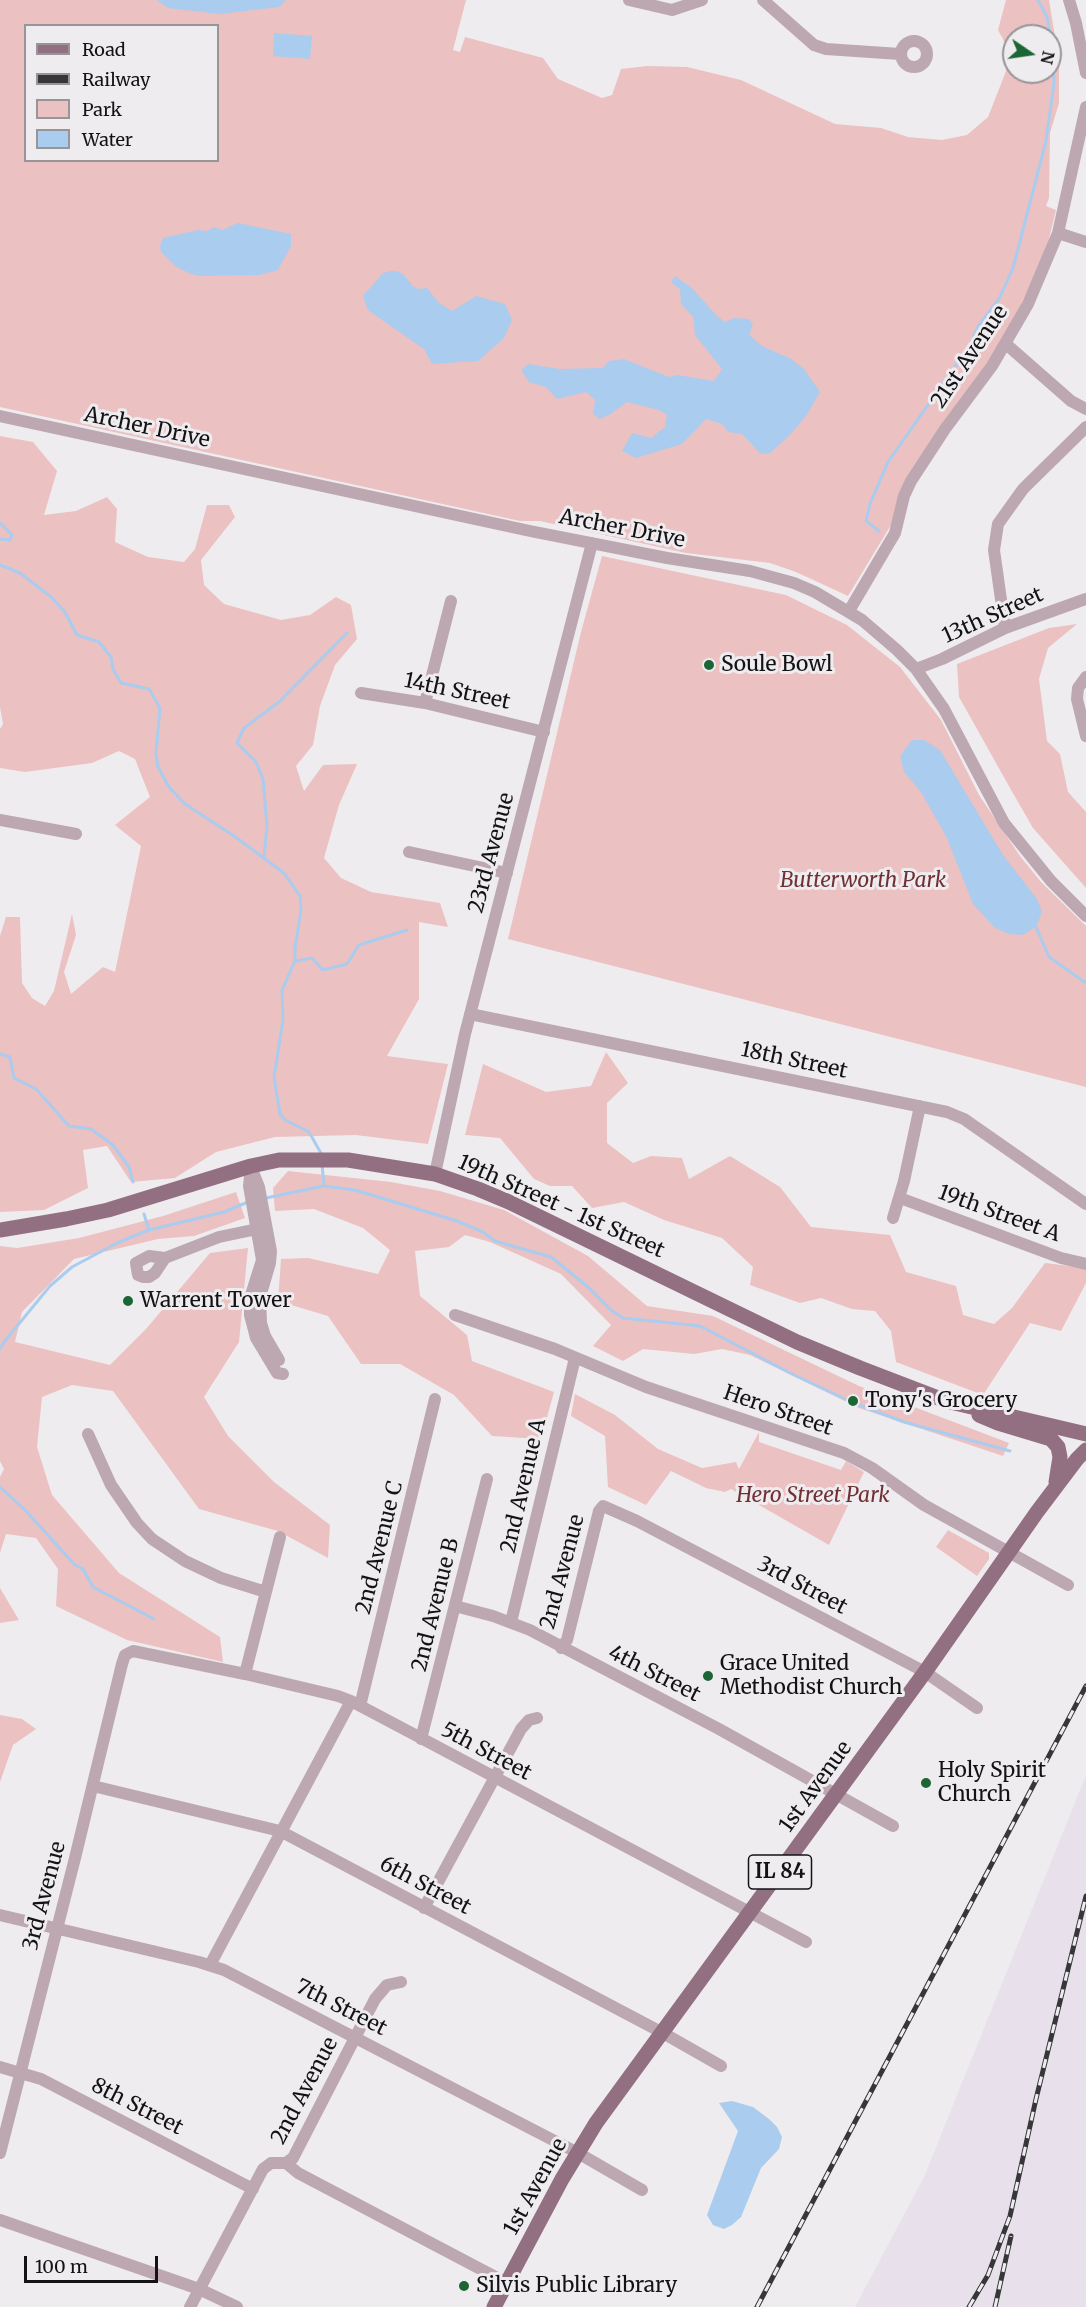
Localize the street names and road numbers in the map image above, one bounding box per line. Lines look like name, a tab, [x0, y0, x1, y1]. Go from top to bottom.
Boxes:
street label: 21st Avenue	[926, 301, 1014, 413]
street label: Archer Drive	[82, 402, 212, 454]
street label: Archer Drive	[557, 504, 687, 554]
street label: 13th Street	[939, 583, 1047, 649]
street label: 14th Street	[402, 668, 512, 716]
street label: 23rd Avenue	[464, 790, 520, 916]
street label: 18th Street	[738, 1037, 850, 1085]
street label: 19th Street - 1st Street	[454, 1150, 668, 1264]
street label: 19th Street A	[935, 1180, 1063, 1248]
street label: Hero Street	[720, 1381, 836, 1441]
street label: 2nd Avenue A	[496, 1416, 552, 1556]
street label: 2nd Avenue C	[351, 1479, 409, 1617]
street label: 2nd Avenue	[536, 1512, 590, 1632]
street label: 2nd Avenue B	[407, 1536, 465, 1674]
street label: 3rd Street	[753, 1552, 851, 1620]
street label: 4th Street	[604, 1640, 704, 1708]
street label: 5th Street	[437, 1718, 535, 1786]
street label: 1st Avenue	[774, 1736, 858, 1838]
street label: 3rd Avenue	[18, 1839, 72, 1953]
street label: 6th Street	[375, 1852, 475, 1920]
road number: IL 84	[748, 1855, 812, 1889]
street label: 7th Street	[291, 1974, 391, 2042]
street label: 2nd Avenue	[266, 2033, 344, 2149]
street label: 8th Street	[87, 2073, 187, 2141]
street label: 1st Avenue	[499, 2134, 573, 2240]

